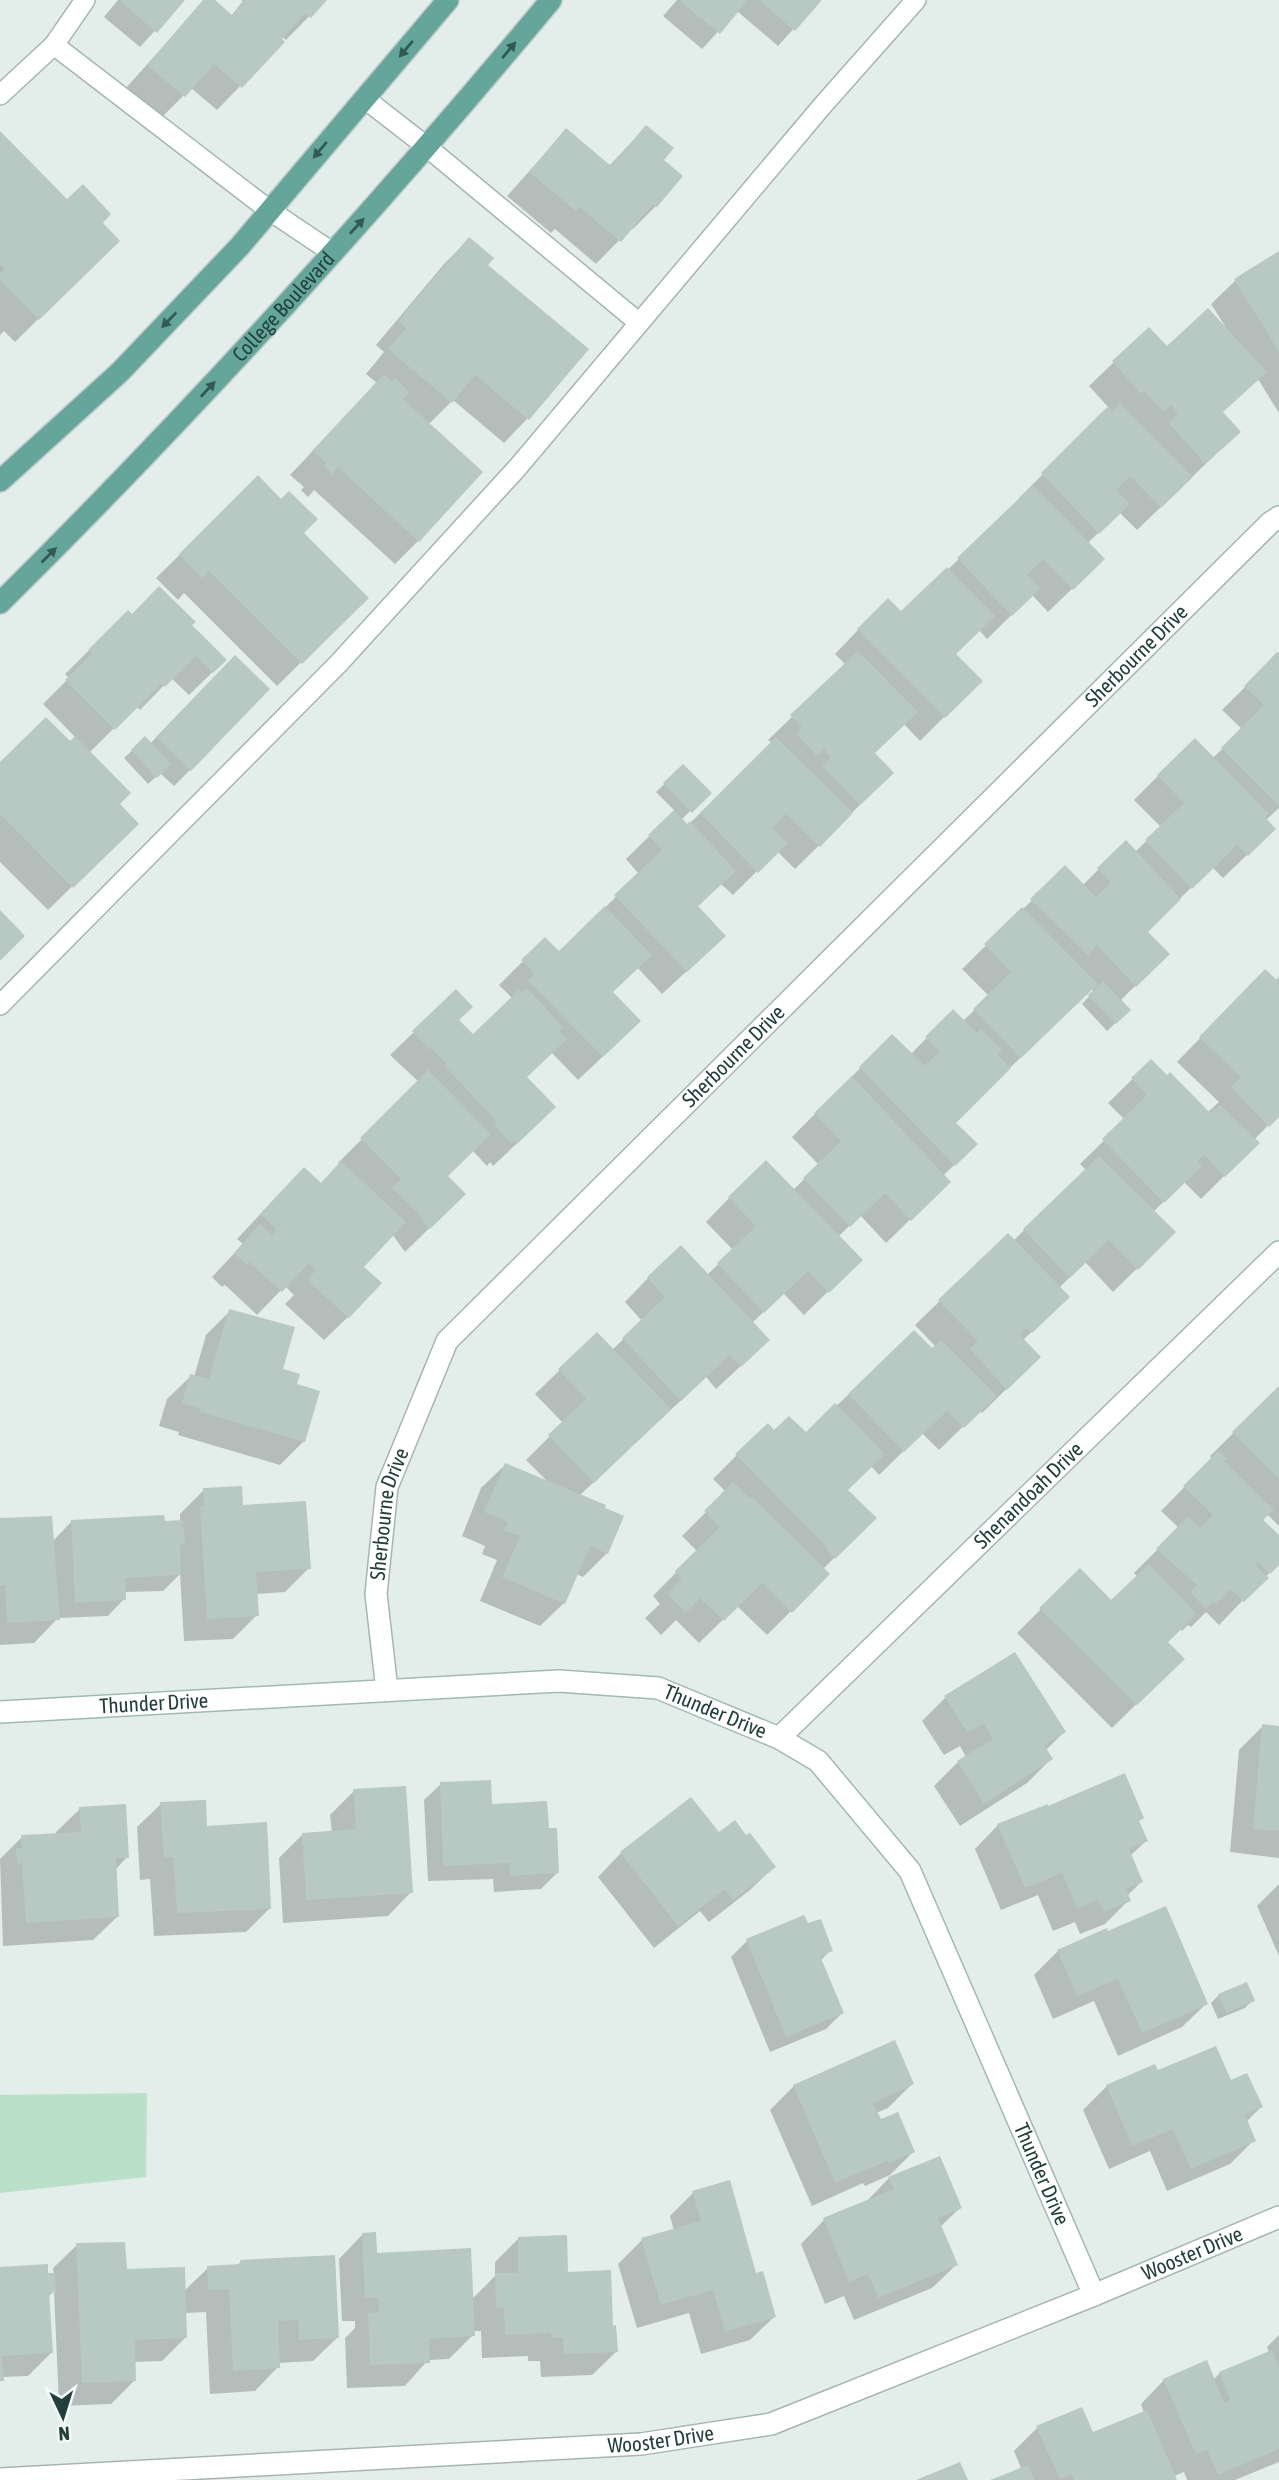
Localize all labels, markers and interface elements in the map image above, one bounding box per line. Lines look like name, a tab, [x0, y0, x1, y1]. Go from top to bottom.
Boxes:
one-way arrow	[399, 41, 414, 58]
one-way arrow	[501, 42, 516, 59]
one-way arrow	[313, 142, 328, 159]
one-way arrow	[349, 218, 364, 235]
street label: College Boulevard	[227, 246, 339, 366]
one-way arrow	[161, 311, 177, 328]
one-way arrow	[199, 381, 215, 398]
one-way arrow	[40, 546, 57, 563]
street label: Sherbourne Drive	[1080, 599, 1192, 711]
street label: Sherbourne Drive	[677, 1000, 789, 1111]
street label: Shenandoah Drive	[968, 1437, 1087, 1553]
street label: Sherbourne Drive	[365, 1444, 413, 1581]
street label: Thunder Drive	[661, 1679, 770, 1743]
street label: Thunder Drive	[99, 1687, 209, 1717]
street label: Thunder Drive	[1010, 2119, 1075, 2228]
street label: Wooster Drive	[1138, 2221, 1246, 2284]
north arrow	[28, 2382, 98, 2452]
street label: Wooster Drive	[607, 2420, 715, 2457]
text: N	[58, 2423, 71, 2445]

